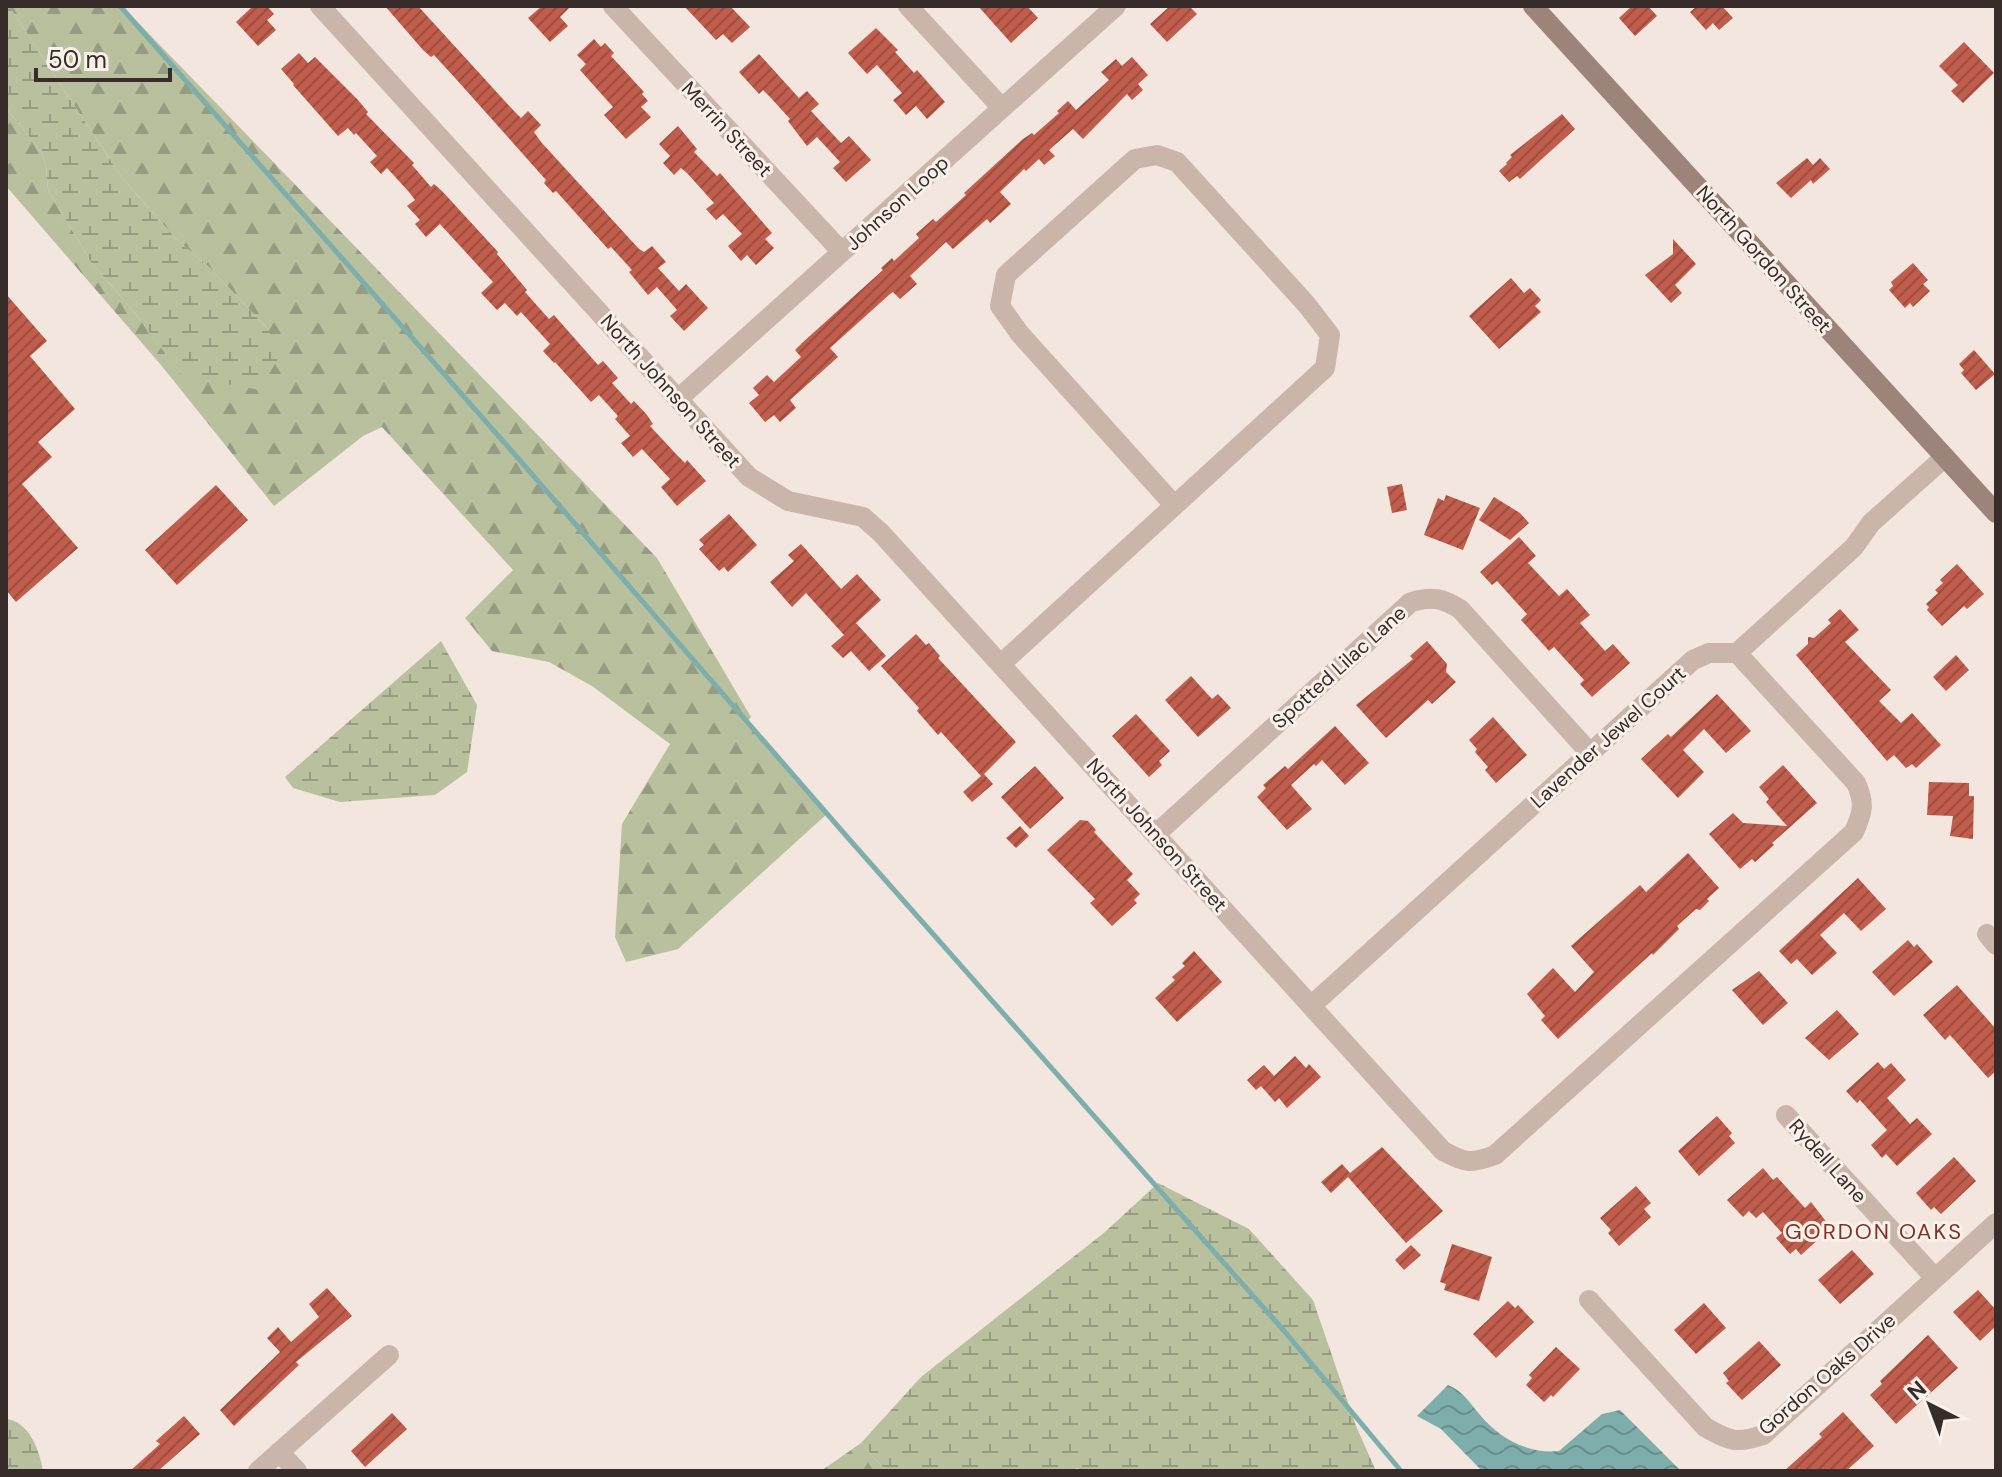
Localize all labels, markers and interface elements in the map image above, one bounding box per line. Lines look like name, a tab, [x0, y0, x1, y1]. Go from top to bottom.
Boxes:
scale bar	[36, 32, 170, 82]
text: 50 m	[48, 44, 107, 75]
street label: Merrin Street	[676, 76, 778, 182]
street label: Johnson Loop	[840, 150, 954, 256]
street label: North Gordon Street	[1691, 180, 1837, 338]
street label: North Johnson Street	[595, 309, 747, 473]
street label: Spotted Lilac Lane	[1266, 600, 1412, 734]
street label: Lavender Jewel Court	[1525, 660, 1691, 814]
street label: North Johnson Street	[1081, 753, 1233, 917]
street label: Rydell Lane	[1783, 1113, 1873, 1209]
district label: GORDON OAKS	[1785, 1217, 1963, 1246]
street label: Gordon Oaks Drive	[1753, 1307, 1901, 1441]
north arrow	[1890, 1365, 1970, 1445]
text: N	[1901, 1374, 1933, 1407]

